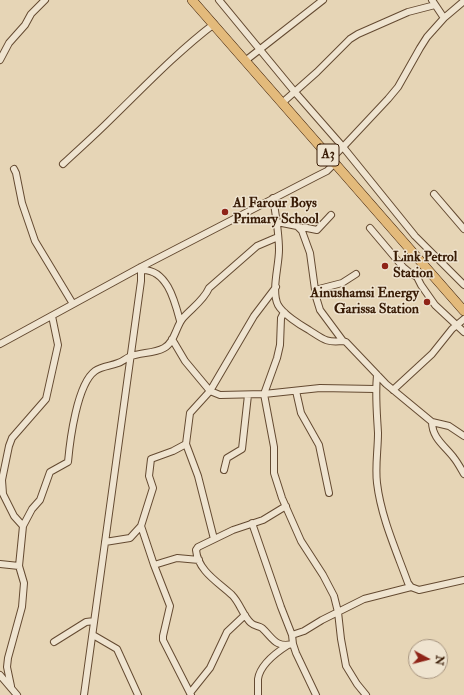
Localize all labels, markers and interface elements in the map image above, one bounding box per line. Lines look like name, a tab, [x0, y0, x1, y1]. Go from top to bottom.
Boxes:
road number: A3	[317, 144, 339, 166]
place label: Al Farour Boys Primary School	[233, 196, 319, 228]
marker: Al Farour Boys Primary School	[220, 207, 230, 217]
place label: Link Petrol Station	[393, 250, 457, 282]
marker: Link Petrol Station	[380, 261, 390, 271]
place label: Ainushamsi Energy Garissa Station	[310, 286, 419, 318]
marker: Ainushamsi Energy Garissa Station	[422, 297, 432, 307]
north arrow	[408, 639, 448, 679]
text: N	[432, 655, 446, 666]

